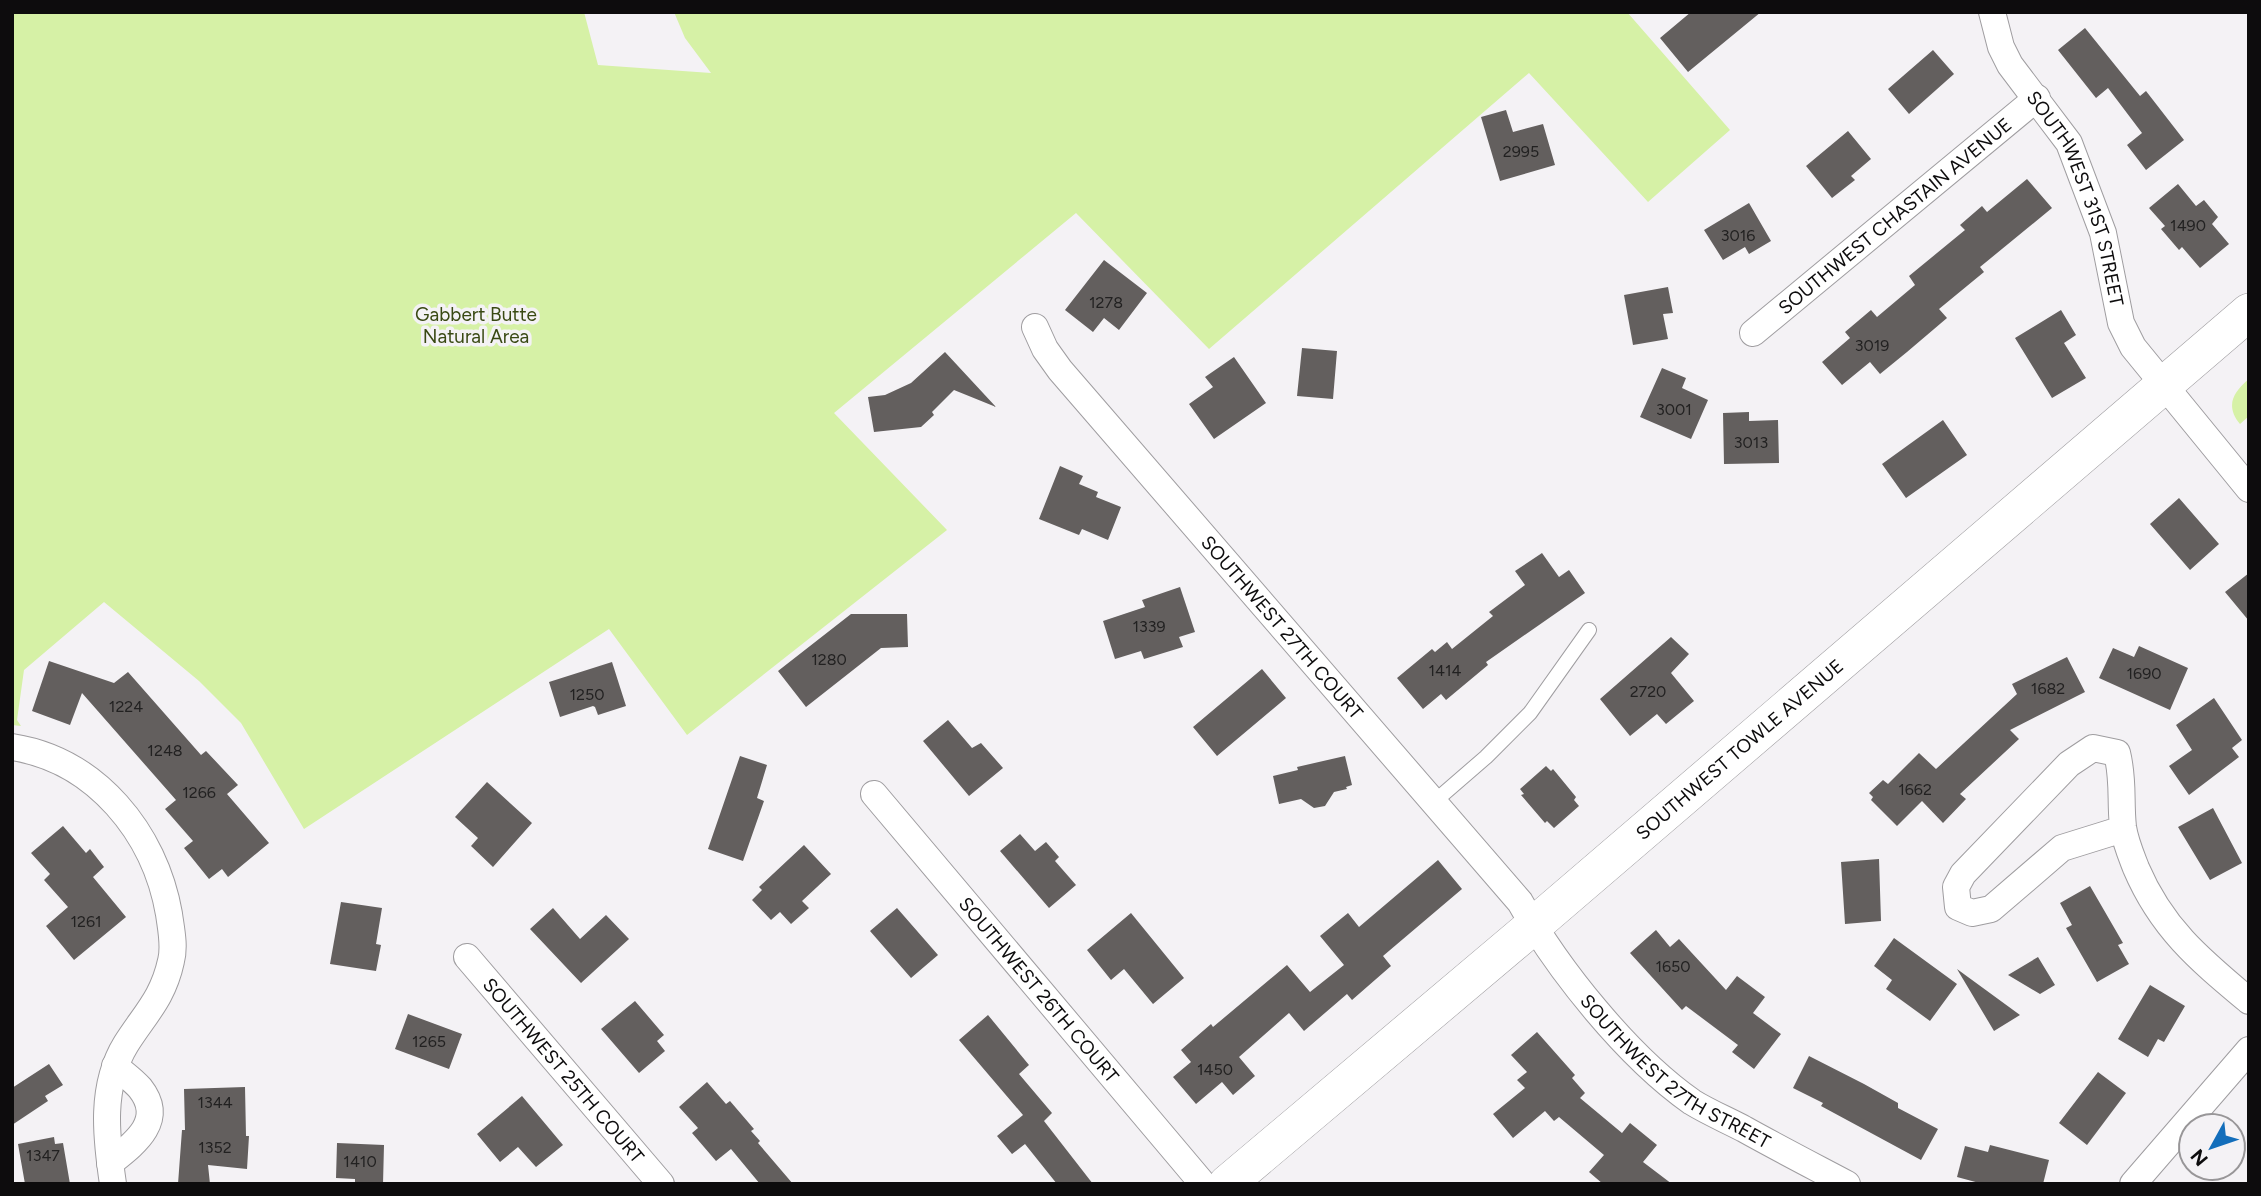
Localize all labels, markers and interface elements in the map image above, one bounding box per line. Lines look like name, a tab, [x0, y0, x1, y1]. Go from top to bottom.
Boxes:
street label: SOUTHWEST 31ST STREET	[2022, 86, 2128, 309]
street label: SOUTHWEST CHASTAIN AVENUE	[1774, 113, 2016, 319]
house number: 2995	[1503, 142, 1539, 161]
house number: 1490	[2170, 216, 2206, 235]
house number: 3016	[1721, 226, 1755, 245]
house number: 1278	[1089, 293, 1123, 312]
park label: Gabbert Butte Natural Area	[415, 303, 537, 348]
house number: 3019	[1855, 336, 1889, 355]
house number: 3001	[1656, 400, 1692, 419]
house number: 3013	[1734, 433, 1768, 452]
street label: SOUTHWEST 27TH COURT	[1196, 531, 1368, 724]
house number: 1339	[1132, 617, 1166, 636]
house number: 1280	[811, 650, 847, 669]
street label: SOUTHWEST TOWLE AVENUE	[1631, 654, 1848, 845]
house number: 1414	[1428, 661, 1462, 680]
house number: 1690	[2127, 664, 2161, 683]
house number: 1682	[2031, 679, 2065, 698]
house number: 2720	[1630, 682, 1666, 701]
house number: 1250	[569, 685, 605, 704]
house number: 1224	[109, 697, 143, 716]
house number: 1248	[147, 741, 183, 760]
house number: 1662	[1898, 780, 1932, 799]
house number: 1266	[182, 783, 216, 802]
street label: SOUTHWEST 26TH COURT	[954, 892, 1124, 1088]
house number: 1261	[70, 912, 102, 931]
house number: 1650	[1655, 957, 1691, 976]
street label: SOUTHWEST 25TH COURT	[478, 973, 649, 1168]
street label: SOUTHWEST 27TH STREET	[1575, 990, 1775, 1154]
house number: 1265	[412, 1032, 446, 1051]
house number: 1450	[1197, 1060, 1233, 1079]
house number: 1344	[197, 1093, 233, 1112]
north arrow	[2177, 1112, 2247, 1182]
house number: 1352	[198, 1138, 232, 1157]
text: N	[2186, 1145, 2213, 1171]
house number: 1347	[26, 1146, 60, 1165]
house number: 1410	[343, 1152, 377, 1171]

